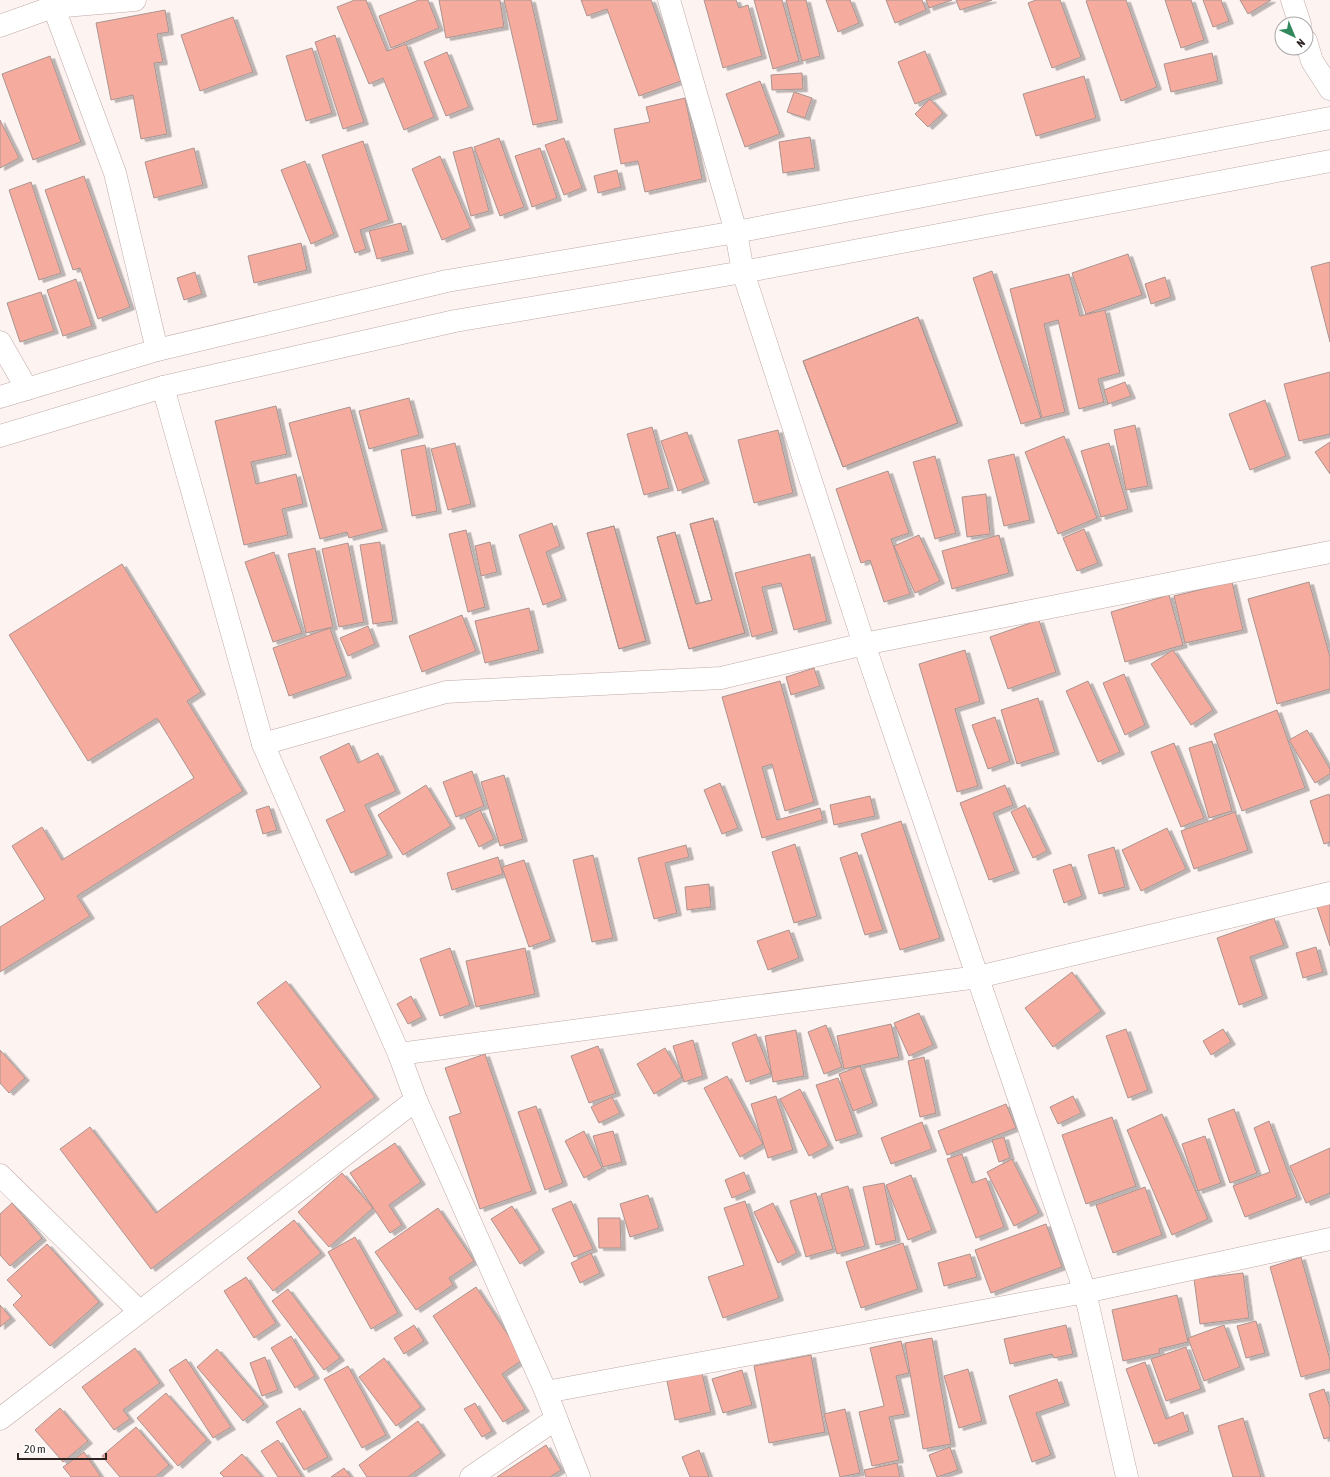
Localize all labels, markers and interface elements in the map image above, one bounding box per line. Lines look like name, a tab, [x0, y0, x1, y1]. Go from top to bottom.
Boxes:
north arrow	[1274, 16, 1314, 56]
text: N	[1294, 37, 1307, 50]
scale bar	[18, 1435, 106, 1461]
text: 20 m	[24, 1442, 46, 1456]

